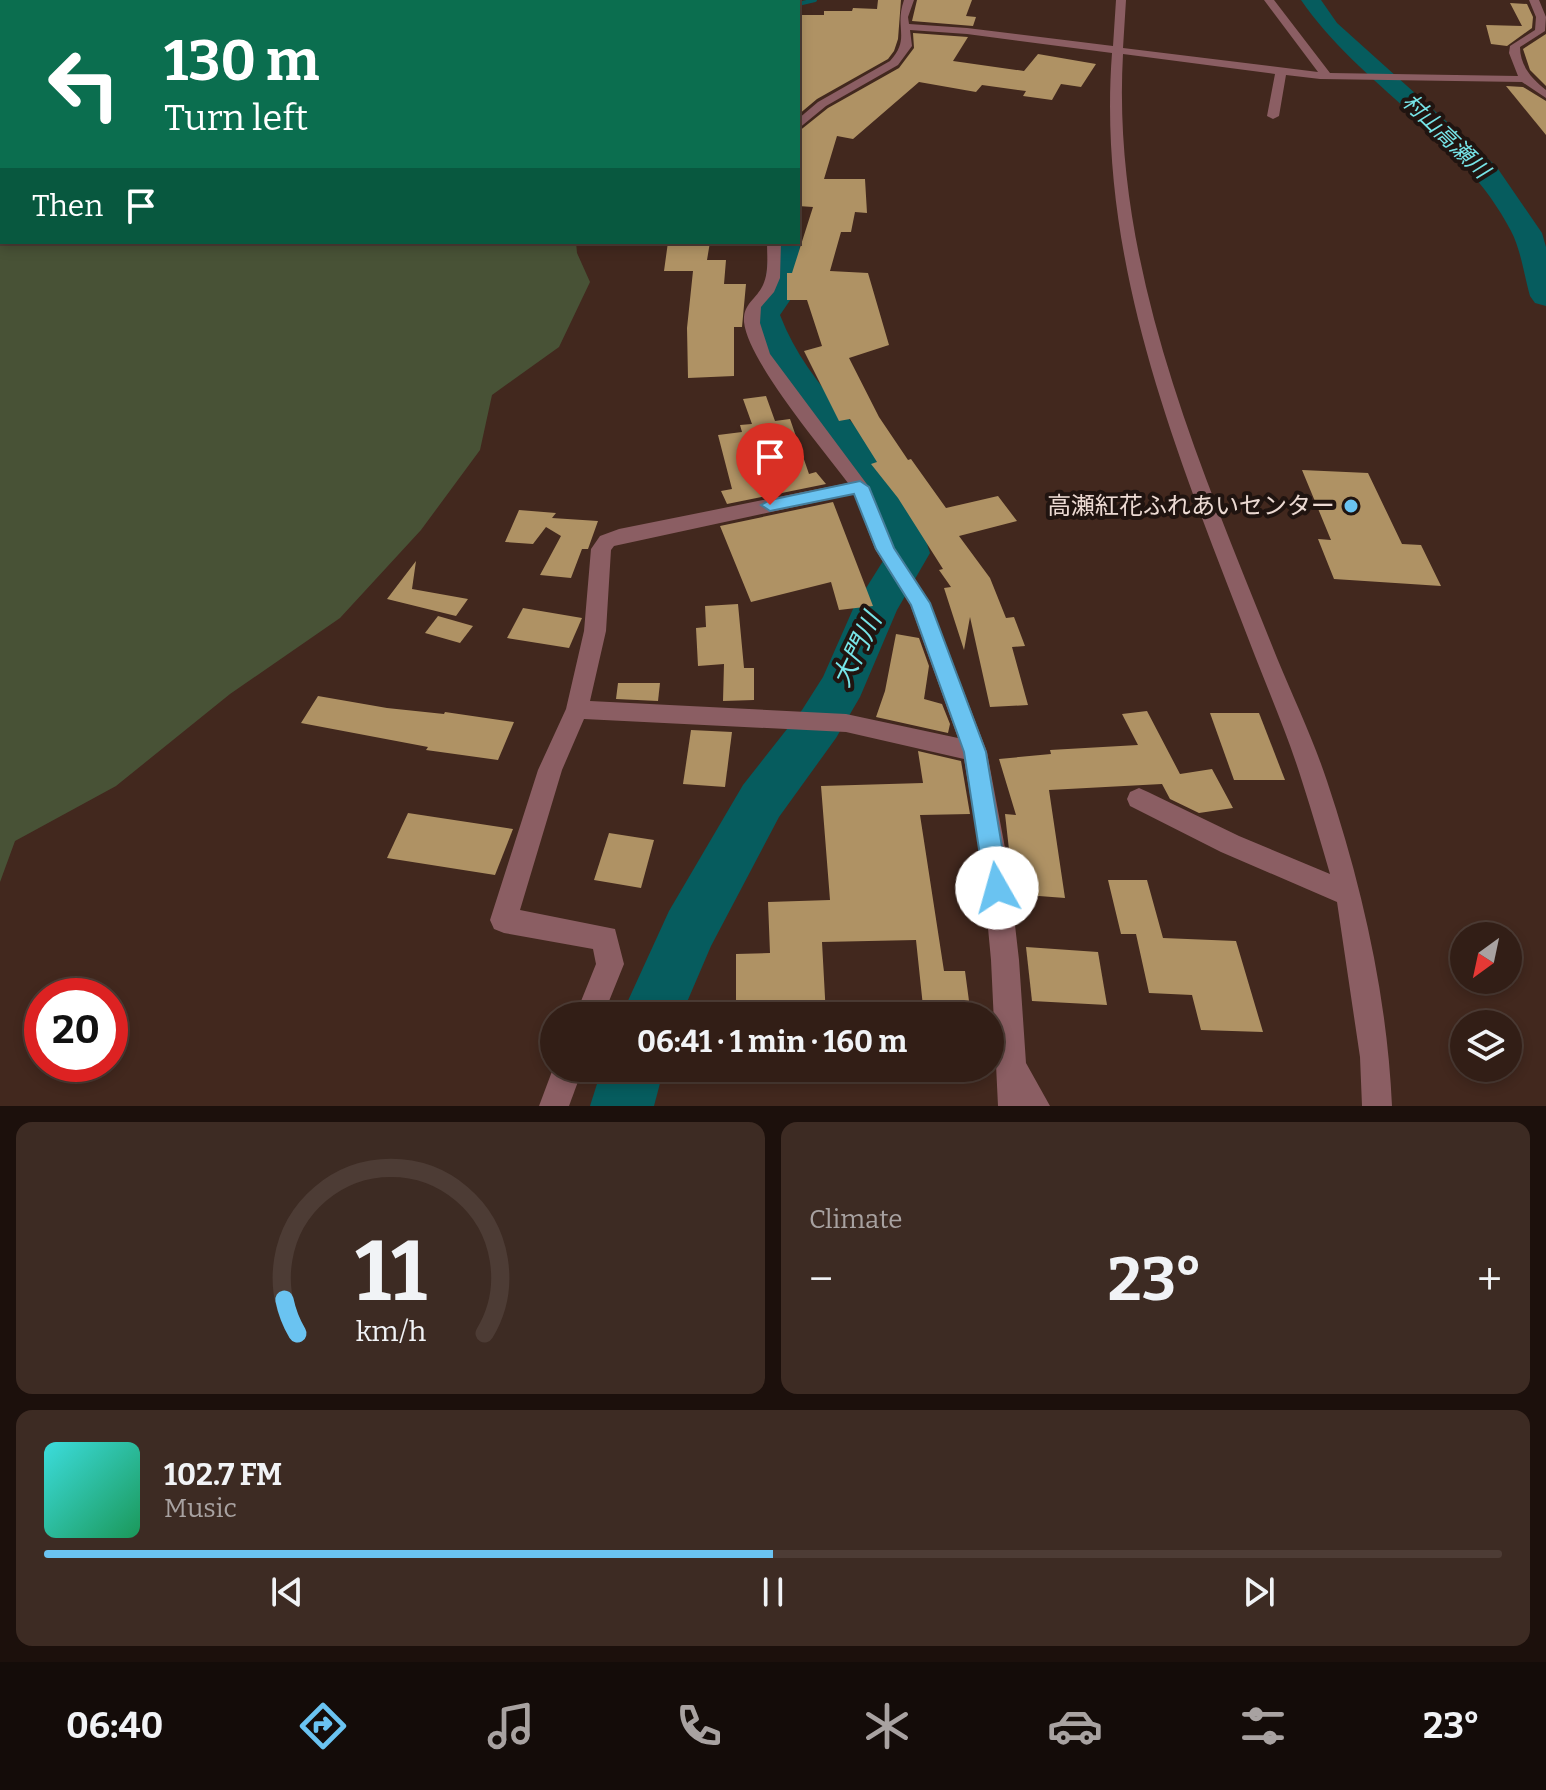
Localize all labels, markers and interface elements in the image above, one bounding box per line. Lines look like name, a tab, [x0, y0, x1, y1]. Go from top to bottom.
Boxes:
text: 130 m	[164, 28, 320, 95]
icon: left	[32, 32, 136, 136]
water label: 村山高瀬川	[1397, 88, 1496, 185]
text: Turn left	[164, 96, 308, 140]
icon: arrive	[119, 184, 163, 228]
text: Then	[32, 188, 103, 224]
pin	[736, 423, 804, 505]
icon: arrive	[748, 435, 792, 479]
place label: 高瀬紅花ふれあいセンター	[1047, 492, 1335, 520]
marker: 高瀬紅花ふれあいセンター	[1342, 497, 1360, 515]
water label: 大門川	[826, 605, 889, 692]
position arrow	[955, 846, 1039, 930]
north arrow	[1450, 922, 1522, 994]
map controls	[1450, 922, 1522, 1082]
speed limit sign: 20	[24, 978, 128, 1082]
button: layers	[1450, 1010, 1522, 1082]
text: 06:41 · 1 min · 160 m	[637, 1024, 907, 1060]
text: Climate	[809, 1204, 903, 1235]
text: 11	[355, 1222, 426, 1322]
text: 23°	[1108, 1244, 1202, 1316]
text: −	[809, 1253, 833, 1306]
text: +	[1477, 1253, 1502, 1306]
text: km/h	[355, 1314, 426, 1349]
text: 102.7 FM	[164, 1457, 282, 1493]
text: Music	[164, 1493, 237, 1524]
icon: previous	[265, 1570, 309, 1614]
icon: pause	[751, 1570, 795, 1614]
icon: next	[1237, 1570, 1281, 1614]
icon: directions	[295, 1698, 351, 1754]
icon: music	[483, 1698, 539, 1754]
icon: phone	[671, 1698, 727, 1754]
icon: climate	[859, 1698, 915, 1754]
icon: car	[1047, 1698, 1103, 1754]
icon: filters	[1235, 1698, 1291, 1754]
text: 06:40	[66, 1704, 163, 1748]
text: 23°	[1423, 1704, 1480, 1748]

